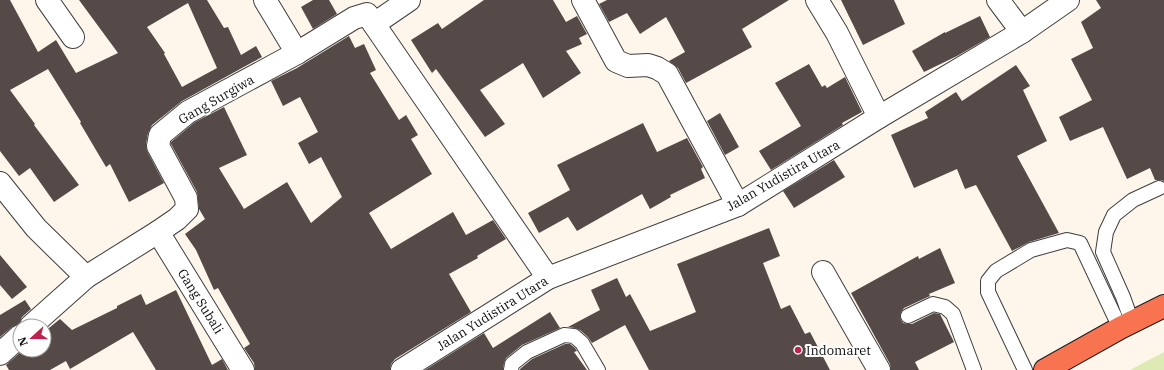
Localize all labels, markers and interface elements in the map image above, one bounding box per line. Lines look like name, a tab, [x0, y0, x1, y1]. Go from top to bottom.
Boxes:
street label: Gang Surgiwa	[175, 71, 257, 128]
street label: Jalan Yudistira Utara	[724, 136, 843, 215]
street label: Gang Subali	[174, 266, 227, 337]
street label: Jalan Yudistira Utara	[433, 272, 551, 355]
north arrow	[12, 318, 52, 358]
text: N	[14, 335, 31, 348]
place label: Indomaret	[806, 342, 871, 359]
marker: Indomaret	[793, 345, 803, 355]

